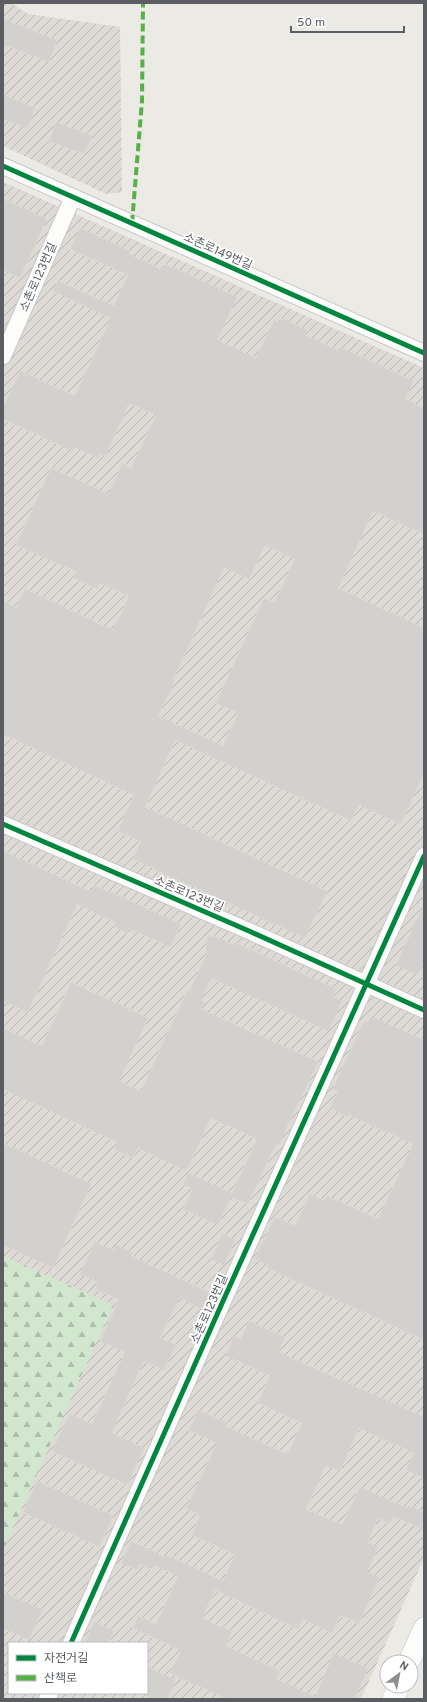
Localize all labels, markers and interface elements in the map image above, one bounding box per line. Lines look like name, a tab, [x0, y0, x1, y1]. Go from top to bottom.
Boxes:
scale bar	[291, 8, 404, 34]
text: 50 m	[297, 15, 325, 31]
street label: 소촌로149번길	[181, 230, 255, 274]
street label: 소촌로123번길	[17, 240, 61, 315]
street label: 소촌로123번길	[151, 873, 226, 917]
street label: 소촌로123번길	[188, 1272, 232, 1347]
legend	[8, 1642, 148, 1694]
text: 자전거길	[44, 1651, 88, 1667]
north arrow	[379, 1654, 419, 1694]
text: N	[397, 1658, 411, 1674]
text: 산책로	[44, 1671, 77, 1687]

